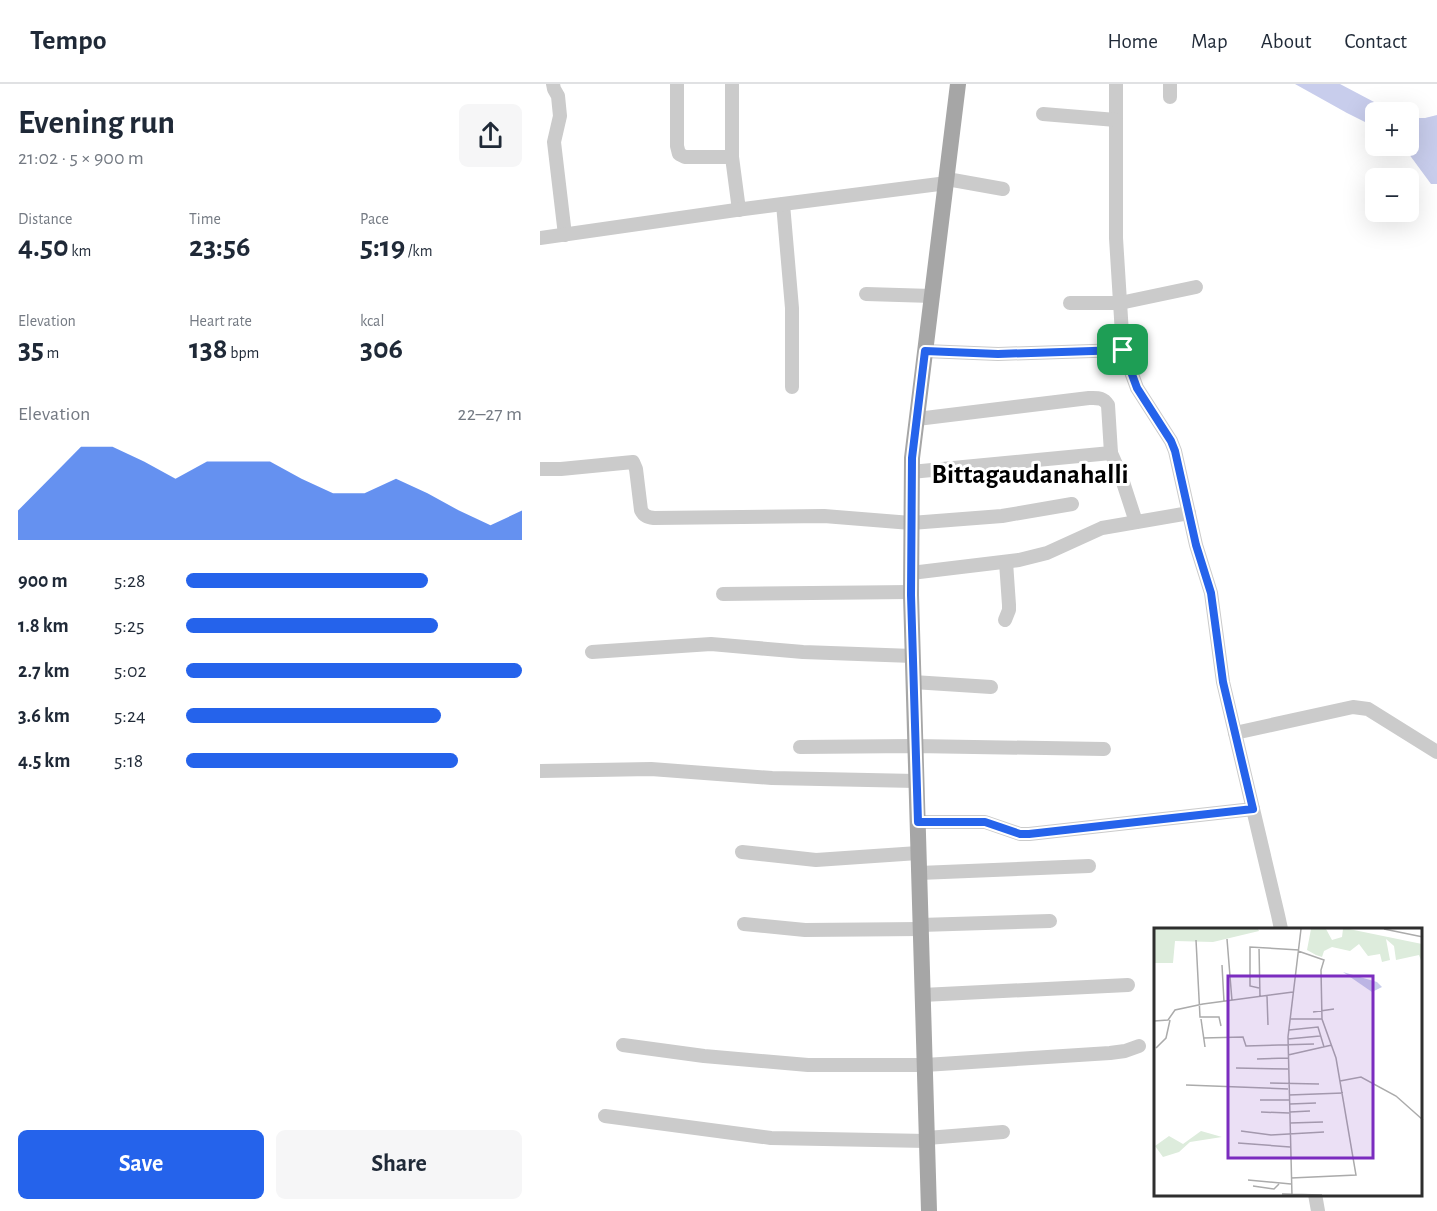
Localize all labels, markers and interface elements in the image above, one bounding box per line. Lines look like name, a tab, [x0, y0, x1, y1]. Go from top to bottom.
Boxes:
text: Tempo	[30, 27, 106, 55]
text: Home	[1107, 31, 1158, 52]
text: Map	[1191, 31, 1228, 52]
text: About	[1261, 31, 1311, 52]
text: Contact	[1344, 31, 1407, 52]
map controls	[1365, 102, 1419, 222]
button: +	[1365, 102, 1419, 156]
button: share	[459, 104, 522, 167]
text: Evening run	[18, 107, 175, 140]
text: 21:02 · 5 × 900 m	[18, 148, 144, 168]
button: −	[1365, 168, 1419, 222]
text: Distance	[18, 211, 72, 227]
text: Time	[189, 211, 221, 227]
text: Pace	[360, 211, 389, 227]
text: 4.50	[18, 232, 69, 262]
text: 23:56	[189, 232, 250, 262]
text: 5:19	[360, 232, 405, 262]
text: km	[69, 243, 91, 259]
text: /km	[405, 243, 432, 259]
text: Elevation	[18, 313, 76, 329]
text: Heart rate	[189, 313, 252, 329]
text: kcal	[360, 313, 384, 329]
pin	[1097, 324, 1148, 375]
icon: arrive	[1106, 333, 1139, 366]
text: 35	[18, 334, 44, 364]
text: 138	[189, 334, 228, 364]
text: 306	[360, 334, 403, 364]
text: m	[44, 345, 59, 361]
text: bpm	[228, 345, 259, 361]
text: Elevation	[18, 404, 90, 424]
text: 22–27 m	[458, 404, 522, 424]
district label: Bittagaudanahalli	[931, 461, 1129, 488]
text: 900 m	[18, 571, 68, 591]
text: 5:28	[114, 571, 146, 591]
text: 1.8 km	[18, 616, 69, 636]
text: 5:25	[114, 616, 144, 636]
text: 2.7 km	[18, 661, 70, 681]
text: 5:02	[114, 661, 147, 681]
text: 3.6 km	[18, 706, 70, 726]
text: 5:24	[114, 706, 146, 726]
text: 4.5 km	[18, 751, 70, 771]
text: 5:18	[114, 751, 143, 771]
inset map	[1154, 928, 1422, 1196]
button: Save	[18, 1130, 264, 1199]
button: Share	[276, 1130, 522, 1199]

